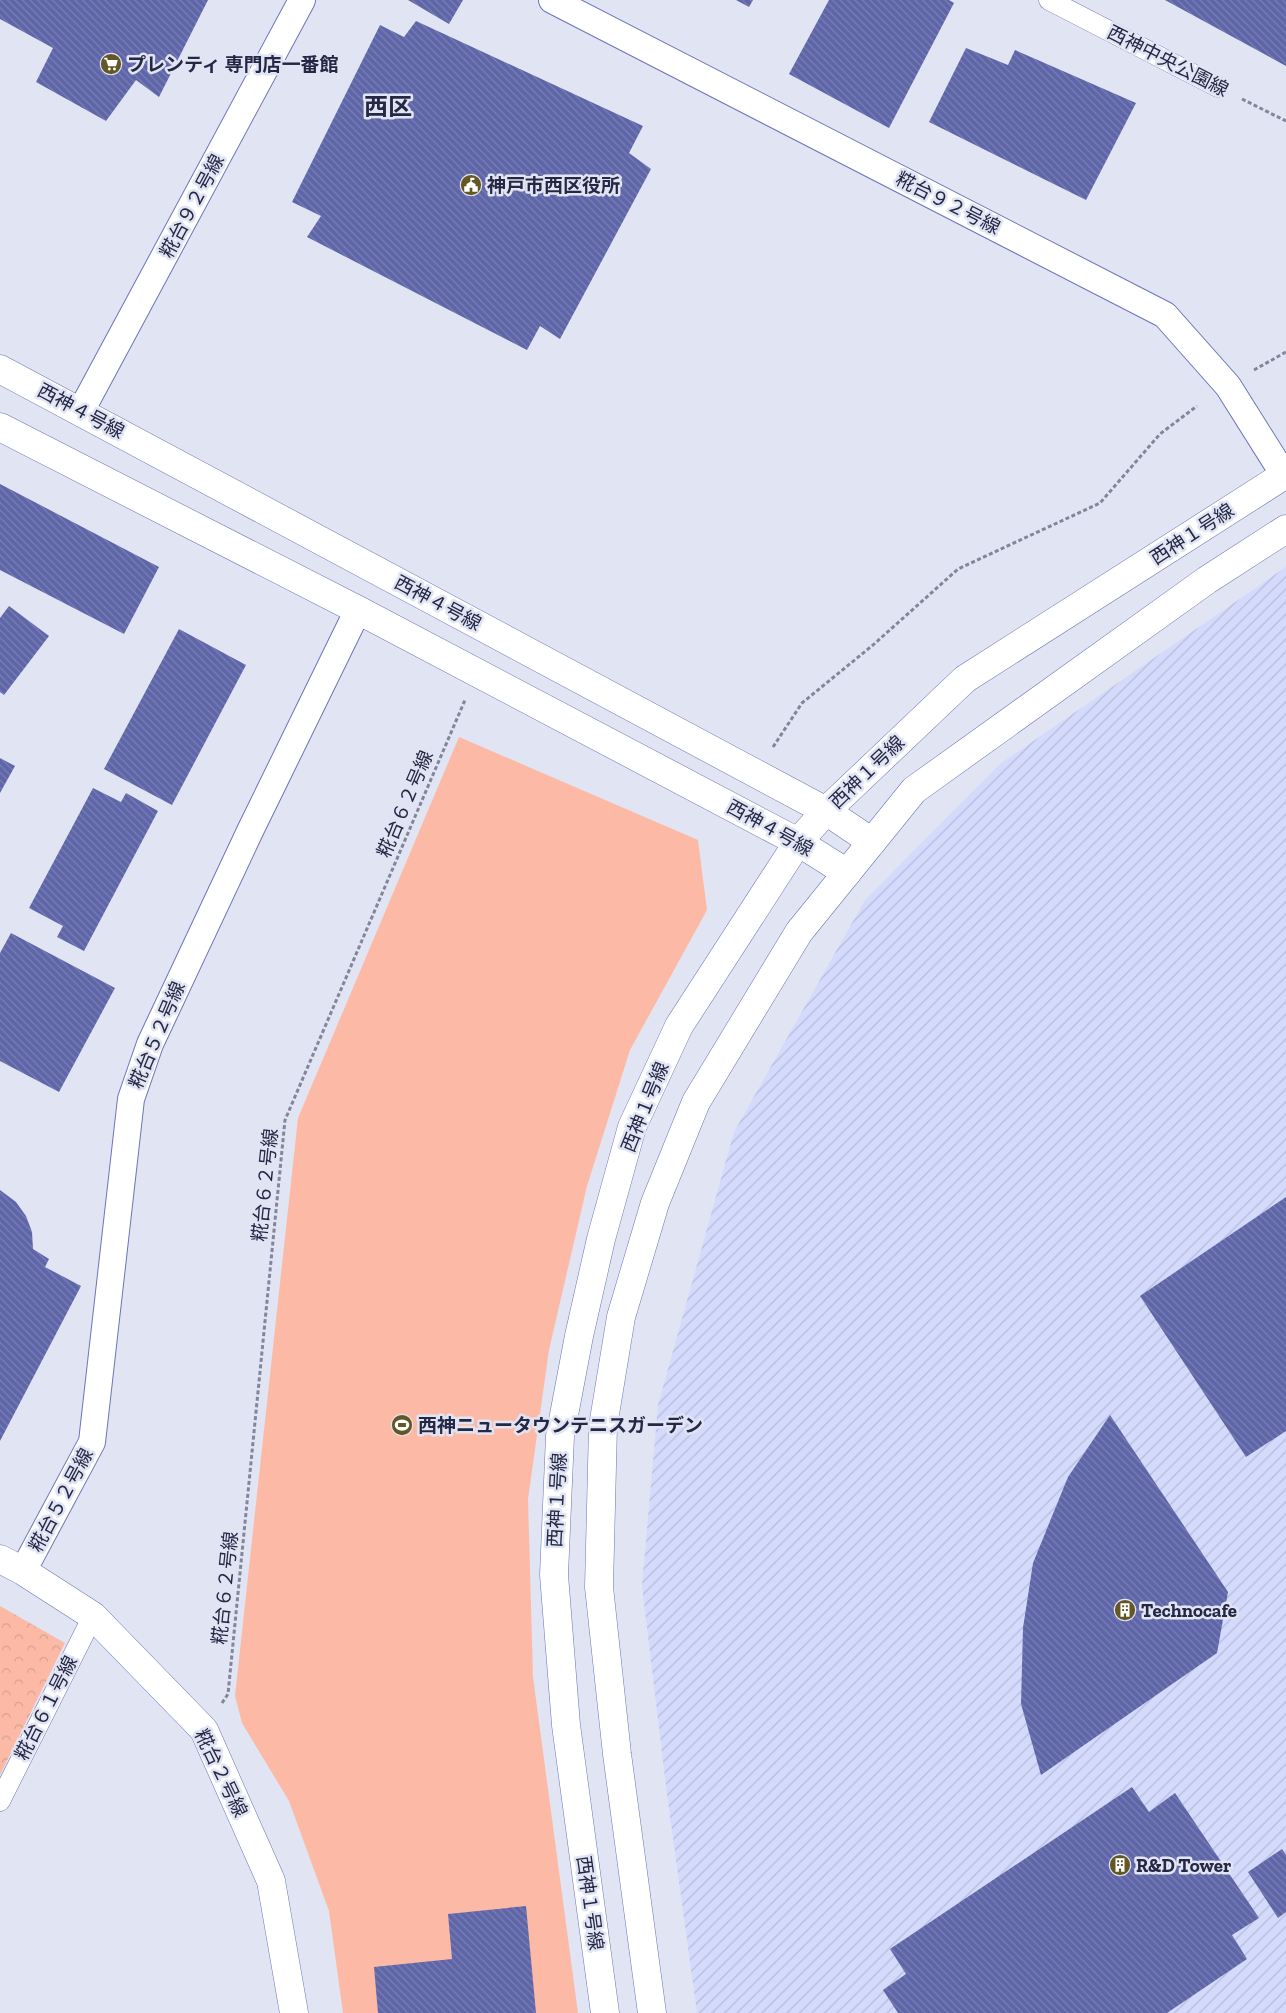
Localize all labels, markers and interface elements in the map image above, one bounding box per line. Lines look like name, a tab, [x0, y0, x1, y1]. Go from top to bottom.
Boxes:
street label: 西神中央公園線	[1104, 21, 1232, 101]
supermarket icon: プレンティ 専門店一番館	[99, 52, 123, 76]
place label: プレンティ 専門店一番館	[127, 53, 338, 76]
district label: 西区	[364, 92, 412, 121]
street label: 糀台９２号線	[155, 150, 229, 262]
street label: 糀台９２号線	[892, 167, 1004, 239]
public building icon: 神戸市西区役所	[459, 173, 483, 197]
place label: 神戸市西区役所	[487, 174, 620, 197]
street label: 西神４号線	[34, 379, 128, 443]
street label: 西神１号線	[1146, 498, 1238, 570]
street label: 西神４号線	[391, 571, 485, 635]
street label: 西神１号線	[825, 731, 909, 813]
street label: 糀台６２号線	[372, 747, 438, 861]
street label: 西神４号線	[723, 795, 817, 861]
street label: 糀台５２号線	[124, 978, 190, 1092]
street label: 西神１号線	[617, 1059, 673, 1155]
street label: 糀台６２号線	[248, 1127, 282, 1243]
sports icon: 西神ニュータウンテニスガーデン	[390, 1413, 414, 1437]
place label: 西神ニュータウンテニスガーデン	[418, 1414, 703, 1437]
street label: 糀台５２号線	[24, 1444, 98, 1556]
street label: 西神１号線	[543, 1452, 571, 1548]
street label: 糀台６２号線	[208, 1530, 242, 1646]
building icon: Technocafe	[1113, 1598, 1137, 1622]
place label: Technocafe	[1141, 1599, 1237, 1622]
street label: 糀台６１号線	[10, 1652, 82, 1764]
street label: 糀台２号線	[190, 1725, 252, 1821]
building icon: R&D Tower	[1108, 1853, 1132, 1877]
street label: 西神１号線	[572, 1854, 608, 1952]
place label: R&D Tower	[1136, 1854, 1232, 1877]

